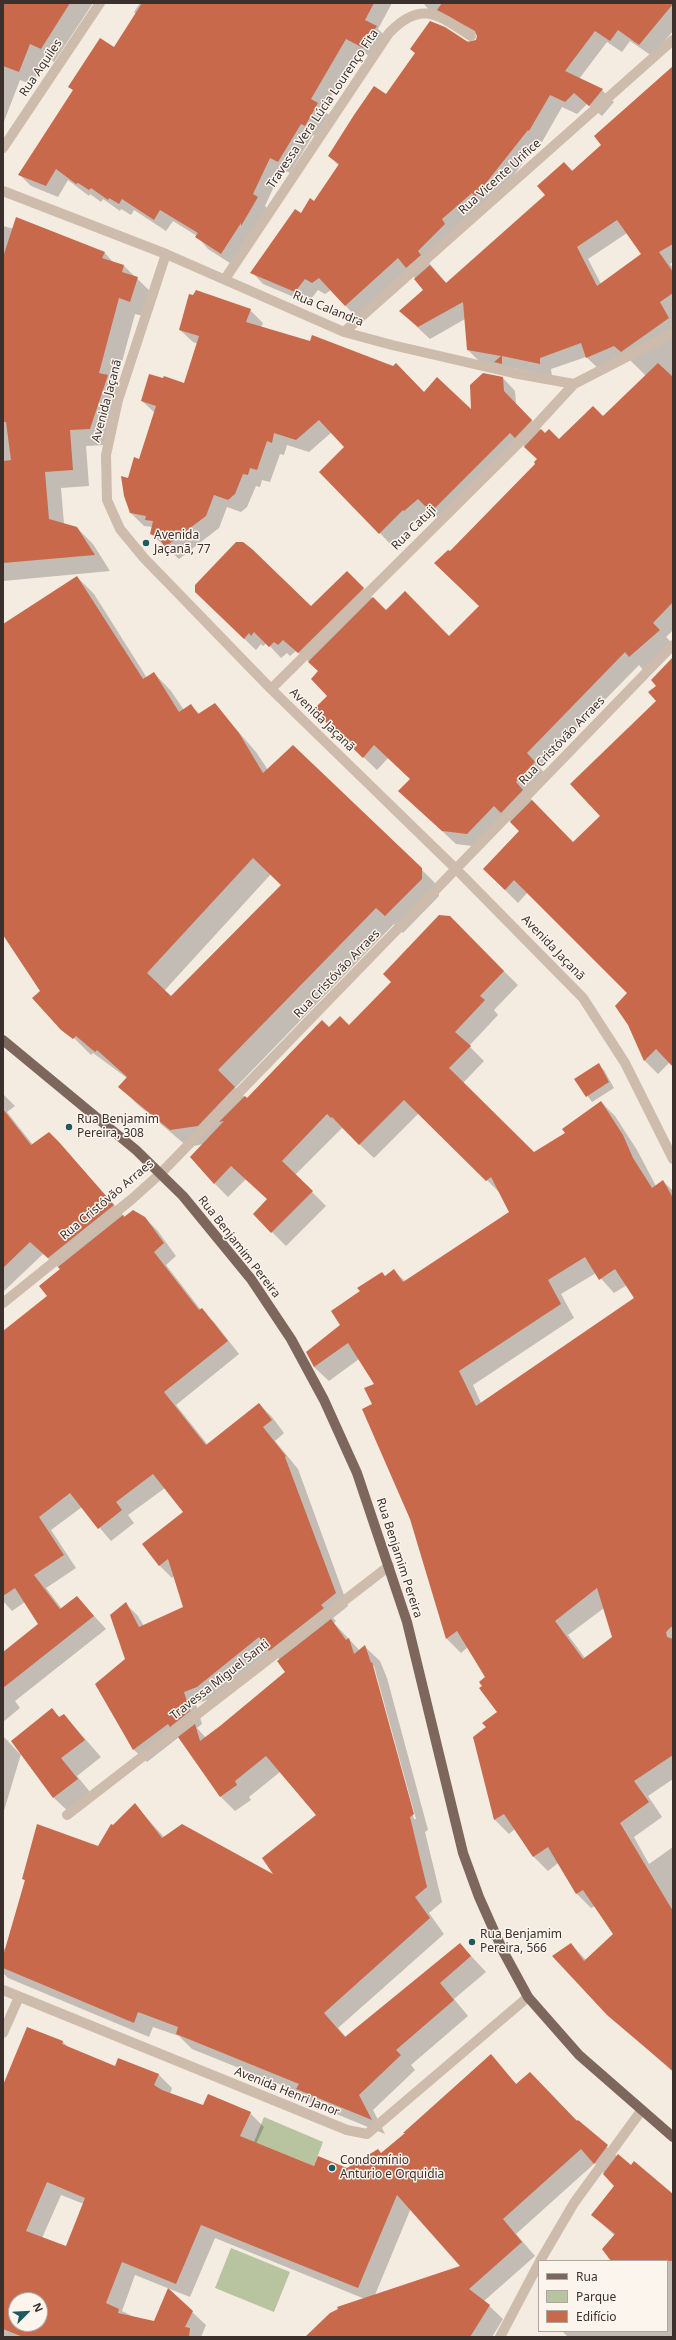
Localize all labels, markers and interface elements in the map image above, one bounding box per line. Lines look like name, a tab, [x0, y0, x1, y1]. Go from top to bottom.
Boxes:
street label: Travessa Vera Lúcia Lourenço Fita	[264, 27, 382, 191]
street label: Rua Aquiles	[17, 37, 65, 99]
street label: Rua Vicente Urifice	[456, 136, 544, 218]
street label: Rua Calandra	[290, 288, 366, 330]
street label: Avenida Jaçanã	[89, 358, 125, 444]
street label: Rua Catuji	[389, 503, 439, 553]
place label: Avenida Jaçanã, 77	[154, 529, 211, 557]
marker: Avenida Jaçanã, 77	[141, 538, 151, 548]
street label: Avenida Jaçanã	[286, 685, 358, 755]
street label: Rua Cristóvão Arraes	[516, 694, 608, 788]
street label: Avenida Jaçanã	[518, 912, 588, 984]
street label: Rua Cristóvão Arraes	[291, 927, 383, 1021]
place label: Rua Benjamim Pereira, 308	[77, 1113, 159, 1141]
marker: Rua Benjamim Pereira, 308	[64, 1122, 74, 1132]
street label: Rua Cristóvão Arraes	[57, 1157, 157, 1243]
street label: Rua Benjamim Pereira	[195, 1193, 283, 1301]
street label: Rua Benjamim Pereira	[373, 1496, 425, 1620]
street label: Travessa Miguel Santi	[168, 1637, 272, 1723]
place label: Rua Benjamim Pereira, 566	[480, 1928, 562, 1956]
marker: Rua Benjamim Pereira, 566	[467, 1937, 477, 1947]
street label: Avenida Henri Janor	[232, 2064, 342, 2120]
place label: Condomínio Anturio e Orquidia	[340, 2154, 444, 2182]
marker: Condomínio Anturio e Orquidia	[327, 2163, 337, 2173]
legend	[538, 2260, 668, 2332]
text: Rua	[576, 2268, 598, 2285]
text: Parque	[576, 2288, 616, 2305]
north arrow	[8, 2292, 48, 2332]
text: N	[30, 2300, 47, 2314]
text: Edifício	[576, 2308, 617, 2325]

